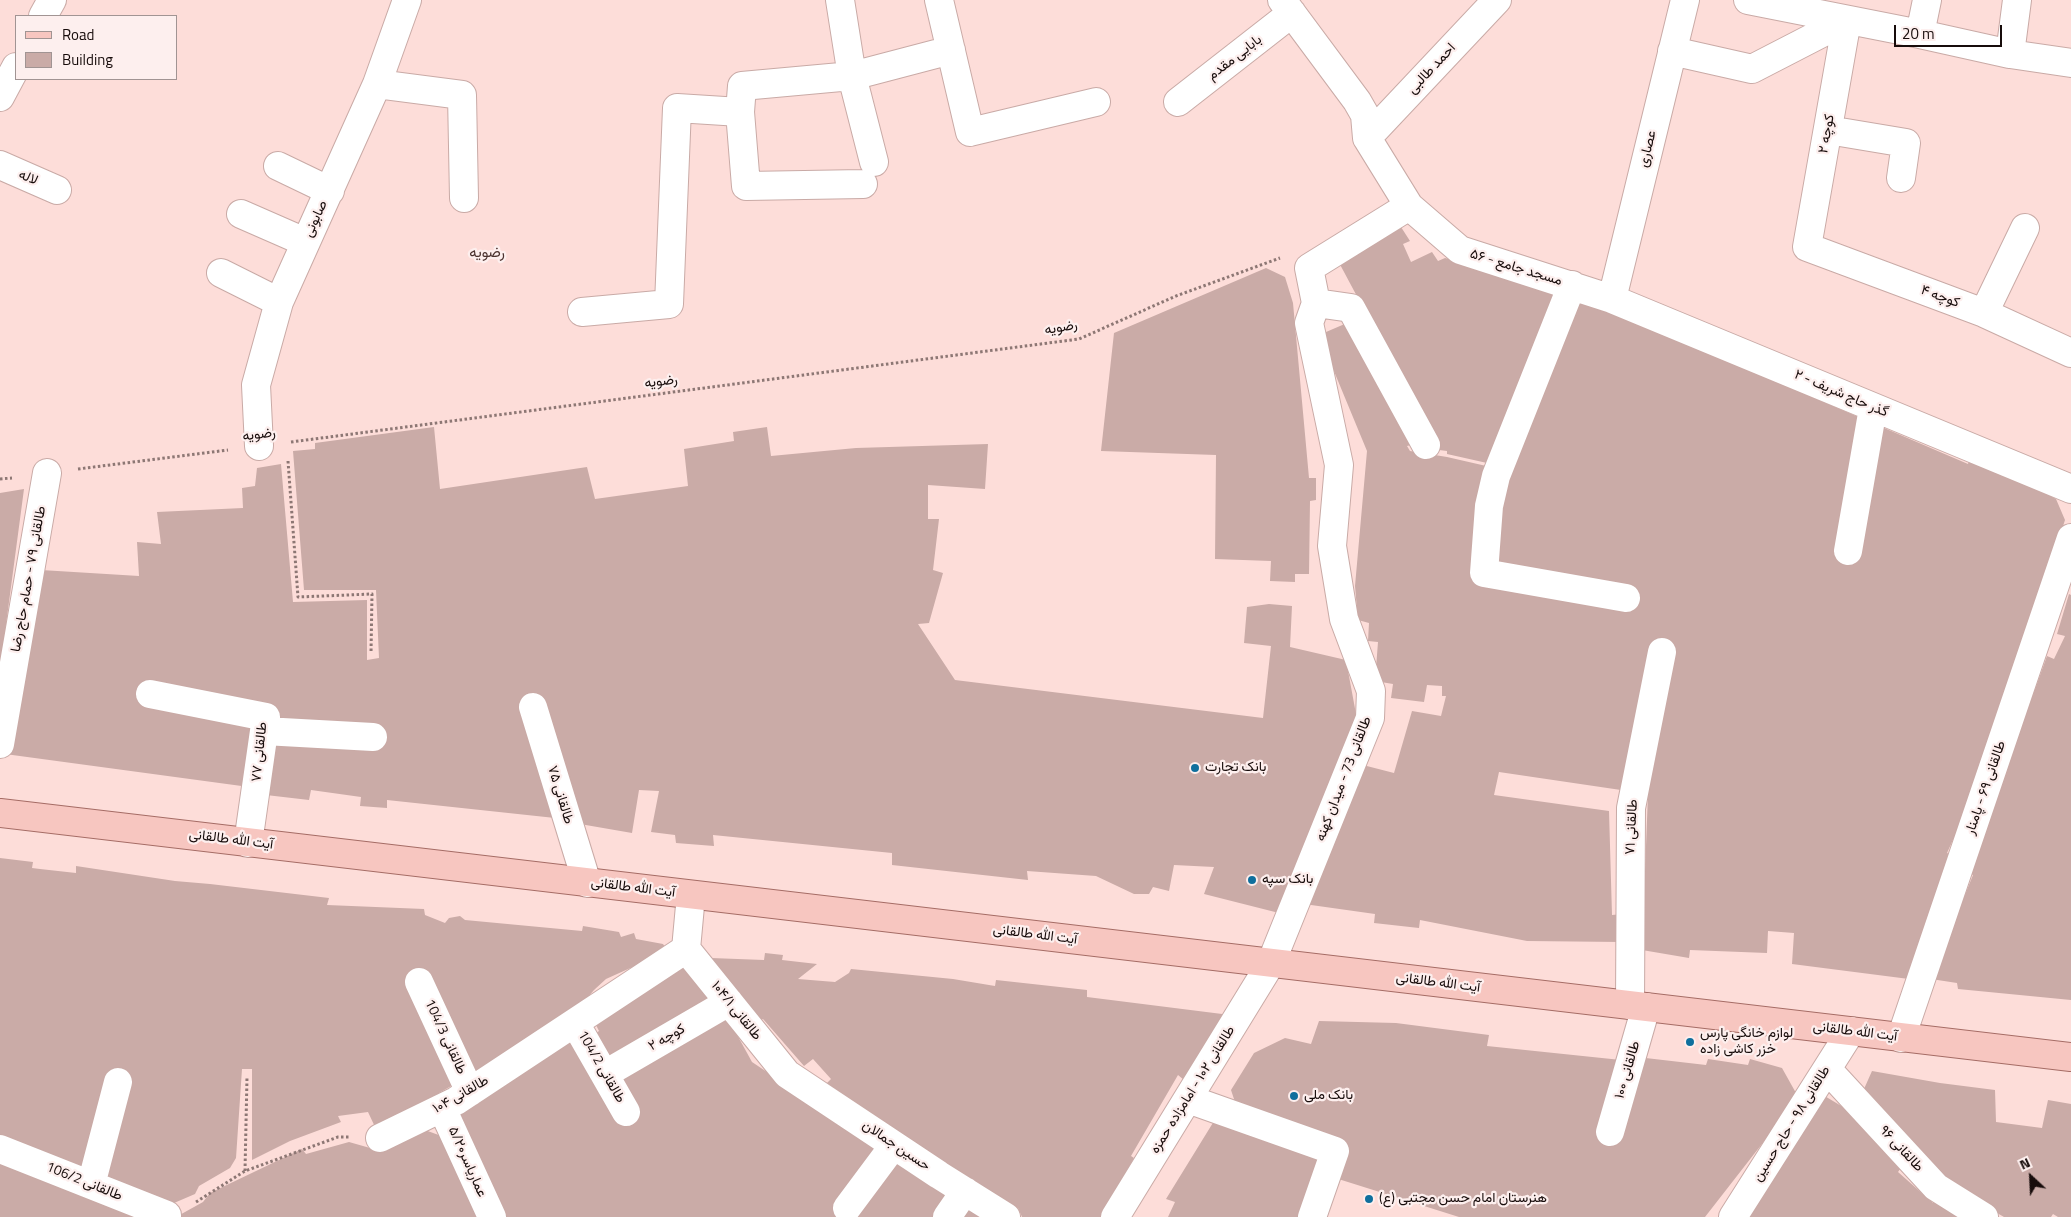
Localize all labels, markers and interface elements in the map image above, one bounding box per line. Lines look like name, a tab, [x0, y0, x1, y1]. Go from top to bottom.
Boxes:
legend	[15, 15, 178, 80]
scale bar	[1896, 15, 2004, 47]
text: 20 m	[1902, 22, 1935, 45]
text: Road	[62, 23, 94, 46]
street label: بابایی مقدم	[1205, 32, 1265, 84]
street label: احمد طالبی	[1404, 40, 1460, 98]
text: Building	[62, 48, 113, 71]
street label: کوچه ۲	[1815, 113, 1839, 155]
street label: عصاری	[1635, 129, 1661, 169]
street label: لاله	[16, 166, 40, 190]
street label: صابونی	[300, 198, 332, 240]
district label: رضویه	[469, 244, 505, 262]
street label: ۵۶ - مسجد جامع	[1468, 246, 1564, 290]
street label: کوچه ۴	[1918, 282, 1962, 312]
street label: رضویه	[1043, 317, 1079, 339]
street label: ۲ - گذر حاج شریف	[1791, 367, 1891, 421]
street label: رضویه	[643, 372, 679, 392]
street label: رضویه	[241, 425, 277, 445]
street label: طالقانی ۷۹ - حمام حاج رضا	[8, 505, 50, 653]
street label: طالقانی 73 - میدان کهنه	[1312, 714, 1376, 844]
street label: طالقانی ۷۷	[249, 721, 271, 783]
street label: طالقانی ۶۹ - پامنار	[1962, 739, 2010, 837]
place label: بانک تجارت	[1205, 760, 1266, 776]
marker: بانک تجارت	[1189, 762, 1201, 774]
street label: طالقانی ۷۵	[543, 764, 577, 826]
street label: طالقانی ۷۱	[1622, 799, 1642, 855]
street label: آیت الله طالقانی	[188, 826, 274, 854]
place label: بانک سپه	[1262, 872, 1313, 888]
street label: آیت الله طالقانی	[590, 874, 676, 902]
marker: بانک سپه	[1246, 874, 1258, 886]
street label: آیت الله طالقانی	[992, 921, 1078, 949]
street label: آیت الله طالقانی	[1395, 969, 1481, 997]
street label: طالقانی ۱۰۴/۱	[707, 978, 765, 1044]
street label: طالقانی 104/3	[420, 997, 470, 1077]
street label: آیت الله طالقانی	[1812, 1018, 1898, 1046]
street label: کوچه ۲	[646, 1021, 688, 1055]
street label: طالقانی ۱۰۲ - امامزاده حمزه	[1147, 1023, 1239, 1157]
place label: لوازم خانگی پارس خزر کاشی زاده	[1700, 1026, 1793, 1058]
street label: طالقانی 104/2	[574, 1028, 628, 1106]
marker: لوازم خانگی پارس خزر کاشی زاده	[1684, 1036, 1696, 1048]
street label: طالقانی ۱۰۰	[1612, 1039, 1644, 1101]
street label: طالقانی ۹۸ - حاج حسین	[1750, 1063, 1834, 1185]
street label: طالقانی ۱۰۴	[430, 1072, 492, 1118]
place label: بانک ملی	[1304, 1088, 1353, 1104]
marker: بانک ملی	[1288, 1090, 1300, 1102]
street label: حسین جمالان	[859, 1117, 933, 1175]
street label: طالقانی ۹۶	[1875, 1122, 1927, 1176]
street label: عماریاسر۵/۲۰	[444, 1124, 490, 1200]
text: N	[2016, 1151, 2033, 1175]
north arrow	[2006, 1152, 2056, 1202]
street label: طالقانی 106/2	[43, 1159, 125, 1205]
place label: هنرستان امام حسن مجتبی (ع)	[1379, 1191, 1547, 1207]
marker: هنرستان امام حسن مجتبی (ع)	[1363, 1193, 1375, 1205]

